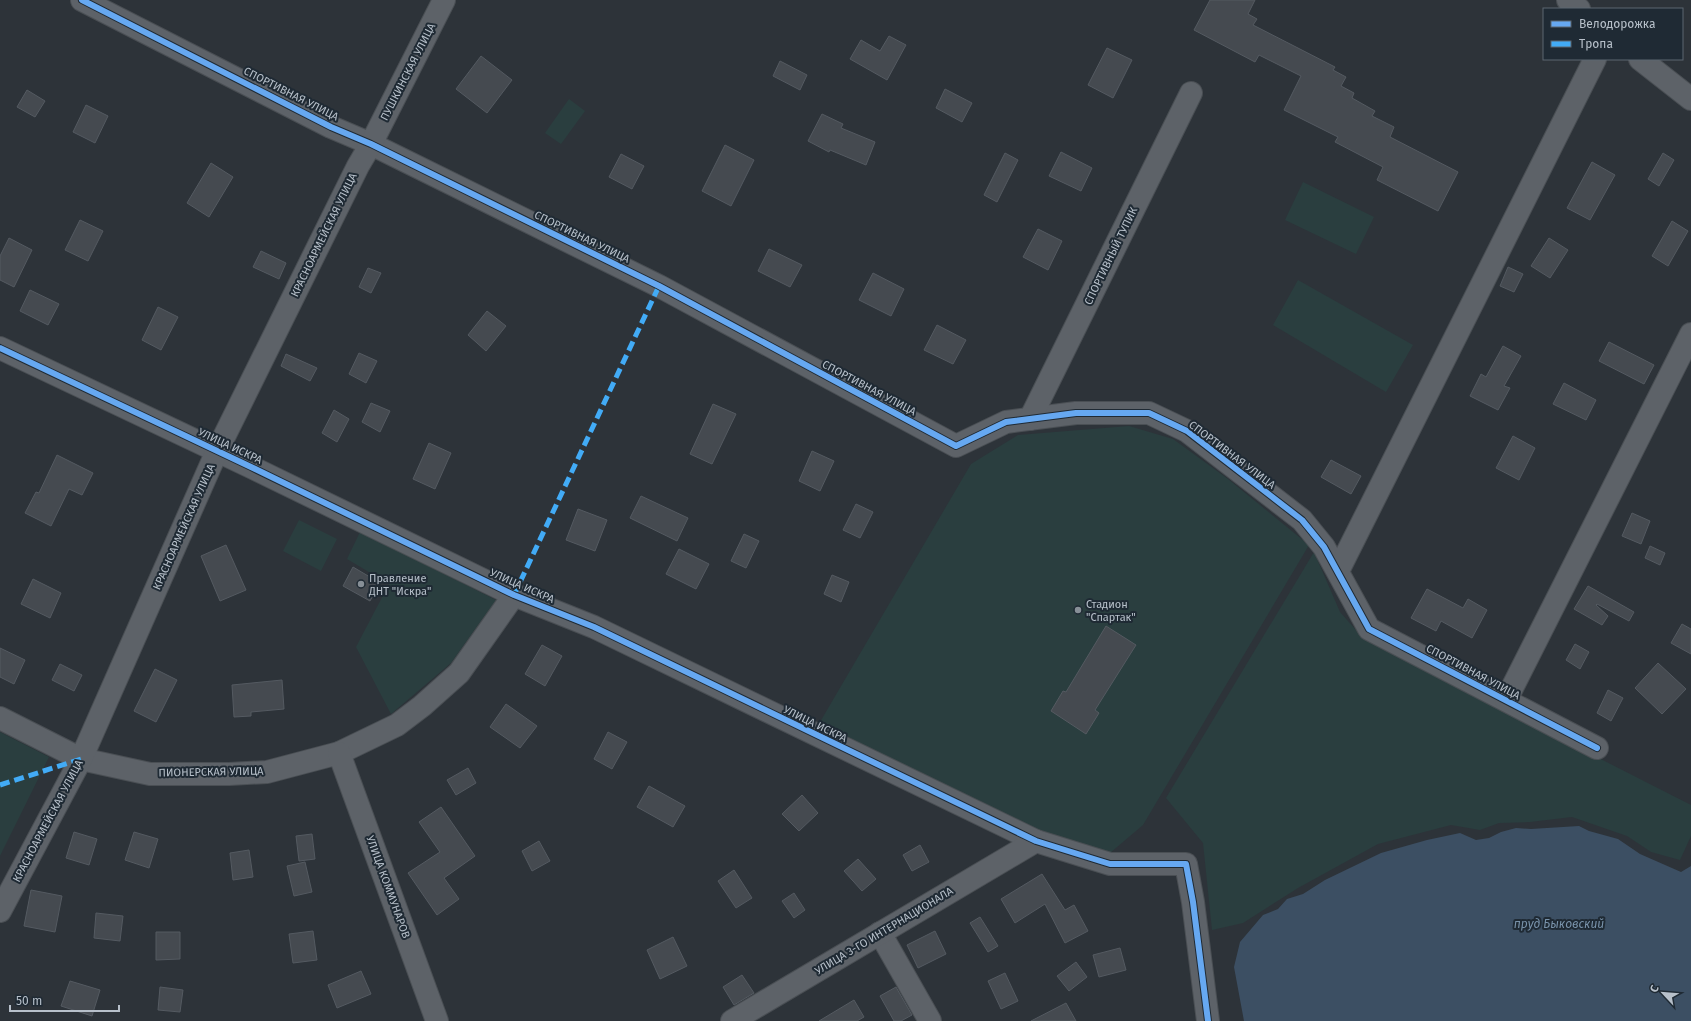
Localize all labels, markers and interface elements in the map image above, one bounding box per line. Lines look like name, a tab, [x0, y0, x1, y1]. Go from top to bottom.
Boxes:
legend	[1543, 8, 1683, 60]
text: Велодорожка	[1579, 17, 1655, 31]
street label: ПУШКИНСКАЯ УЛИЦА	[378, 20, 439, 123]
text: Тропа	[1579, 37, 1613, 51]
street label: СПОРТИВНАЯ УЛИЦА	[241, 64, 341, 124]
street label: КРАСНОАРМЕЙСКАЯ УЛИЦА	[288, 170, 360, 299]
street label: СПОРТИВНЫЙ ТУПИК	[1082, 205, 1141, 307]
street label: СПОРТИВНАЯ УЛИЦА	[532, 208, 632, 266]
street label: СПОРТИВНАЯ УЛИЦА	[820, 358, 919, 419]
street label: СПОРТИВНАЯ УЛИЦА	[1186, 418, 1278, 492]
street label: УЛИЦА ИСКРА	[196, 425, 265, 467]
street label: КРАСНОАРМЕЙСКАЯ УЛИЦА	[150, 461, 218, 592]
street label: УЛИЦА ИСКРА	[488, 566, 557, 606]
place label: Правление ДНТ "Искра"	[368, 572, 431, 598]
marker: Правление ДНТ "Искра"	[356, 579, 366, 589]
place label: Стадион "Спартак"	[1086, 598, 1136, 624]
marker: Стадион "Спартак"	[1073, 605, 1083, 615]
street label: СПОРТИВНАЯ УЛИЦА	[1424, 642, 1523, 703]
street label: УЛИЦА ИСКРА	[781, 703, 850, 745]
street label: КРАСНОАРМЕЙСКАЯ УЛИЦА	[10, 757, 86, 884]
street label: ПИОНЕРСКАЯ УЛИЦА	[158, 765, 264, 779]
street label: УЛИЦА КОММУНАРОВ	[363, 834, 413, 940]
street label: УЛИЦА 3-ГО ИНТЕРНАЦИОНАЛА	[813, 884, 956, 977]
water label: пруд Быковский	[1514, 917, 1604, 931]
north arrow	[1643, 973, 1683, 1013]
text: С	[1647, 983, 1662, 995]
scale bar	[10, 987, 119, 1013]
text: 50 m	[16, 994, 42, 1008]

